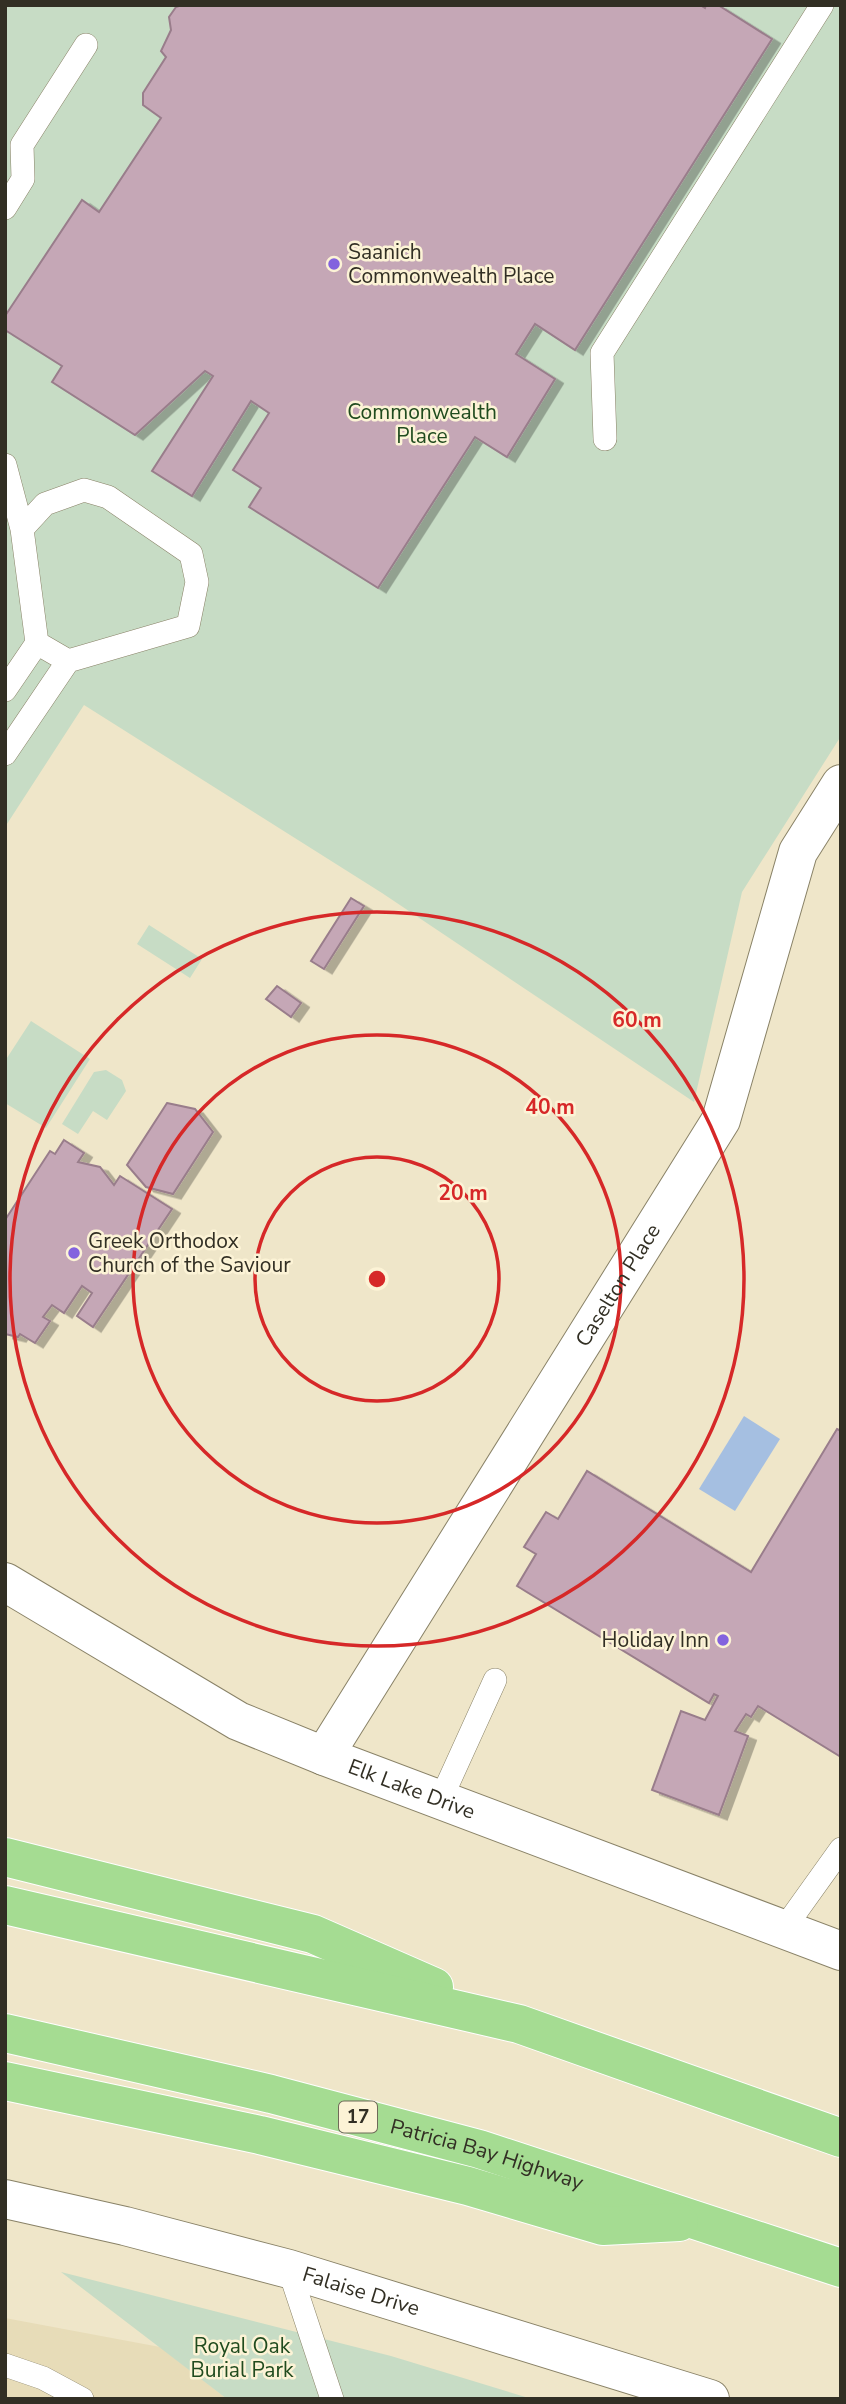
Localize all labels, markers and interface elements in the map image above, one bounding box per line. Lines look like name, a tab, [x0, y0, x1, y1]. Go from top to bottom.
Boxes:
place label: Saanich Commonwealth Place	[348, 238, 554, 290]
marker: Saanich Commonwealth Place	[326, 256, 342, 272]
park label: Commonwealth Place	[347, 398, 497, 450]
text: 60 m	[612, 1006, 662, 1034]
text: 40 m	[525, 1093, 575, 1121]
text: 20 m	[438, 1179, 488, 1207]
street label: Caselton Place	[569, 1218, 667, 1352]
place label: Greek Orthodox Church of the Saviour	[88, 1227, 291, 1279]
marker: Greek Orthodox Church of the Saviour	[66, 1245, 82, 1261]
centre of rings	[365, 1267, 389, 1291]
place label: Holiday Inn	[602, 1626, 709, 1654]
marker: Holiday Inn	[715, 1632, 731, 1648]
street label: Elk Lake Drive	[344, 1752, 479, 1826]
road number: 17	[339, 2102, 377, 2132]
street label: Patricia Bay Highway	[387, 2112, 587, 2196]
street label: Falaise Drive	[299, 2260, 423, 2322]
park label: Royal Oak Burial Park	[190, 2332, 294, 2384]

